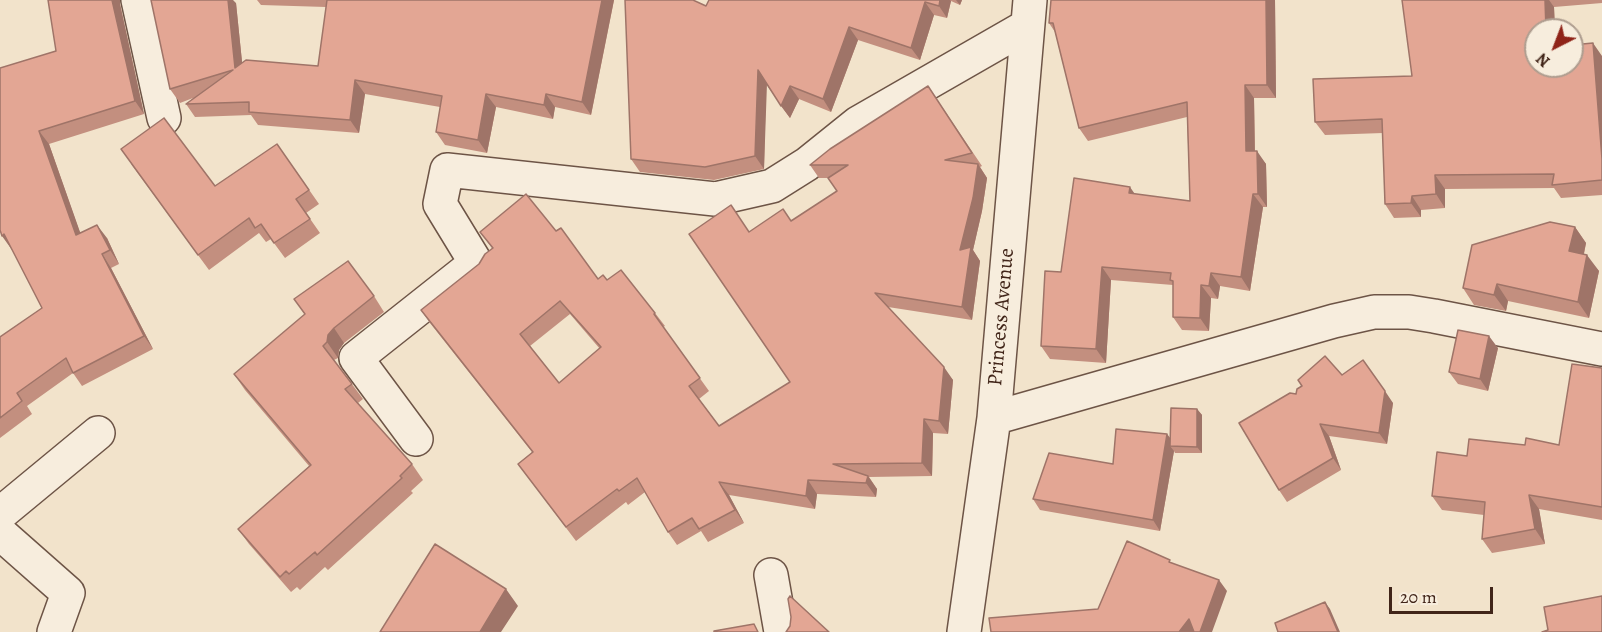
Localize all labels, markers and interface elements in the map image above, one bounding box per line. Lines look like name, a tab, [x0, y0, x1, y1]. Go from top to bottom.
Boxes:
north arrow	[1524, 18, 1584, 78]
text: N	[1532, 48, 1555, 72]
street label: Princess Avenue	[983, 247, 1021, 387]
scale bar	[1392, 575, 1496, 613]
text: 20 m	[1400, 585, 1437, 609]

